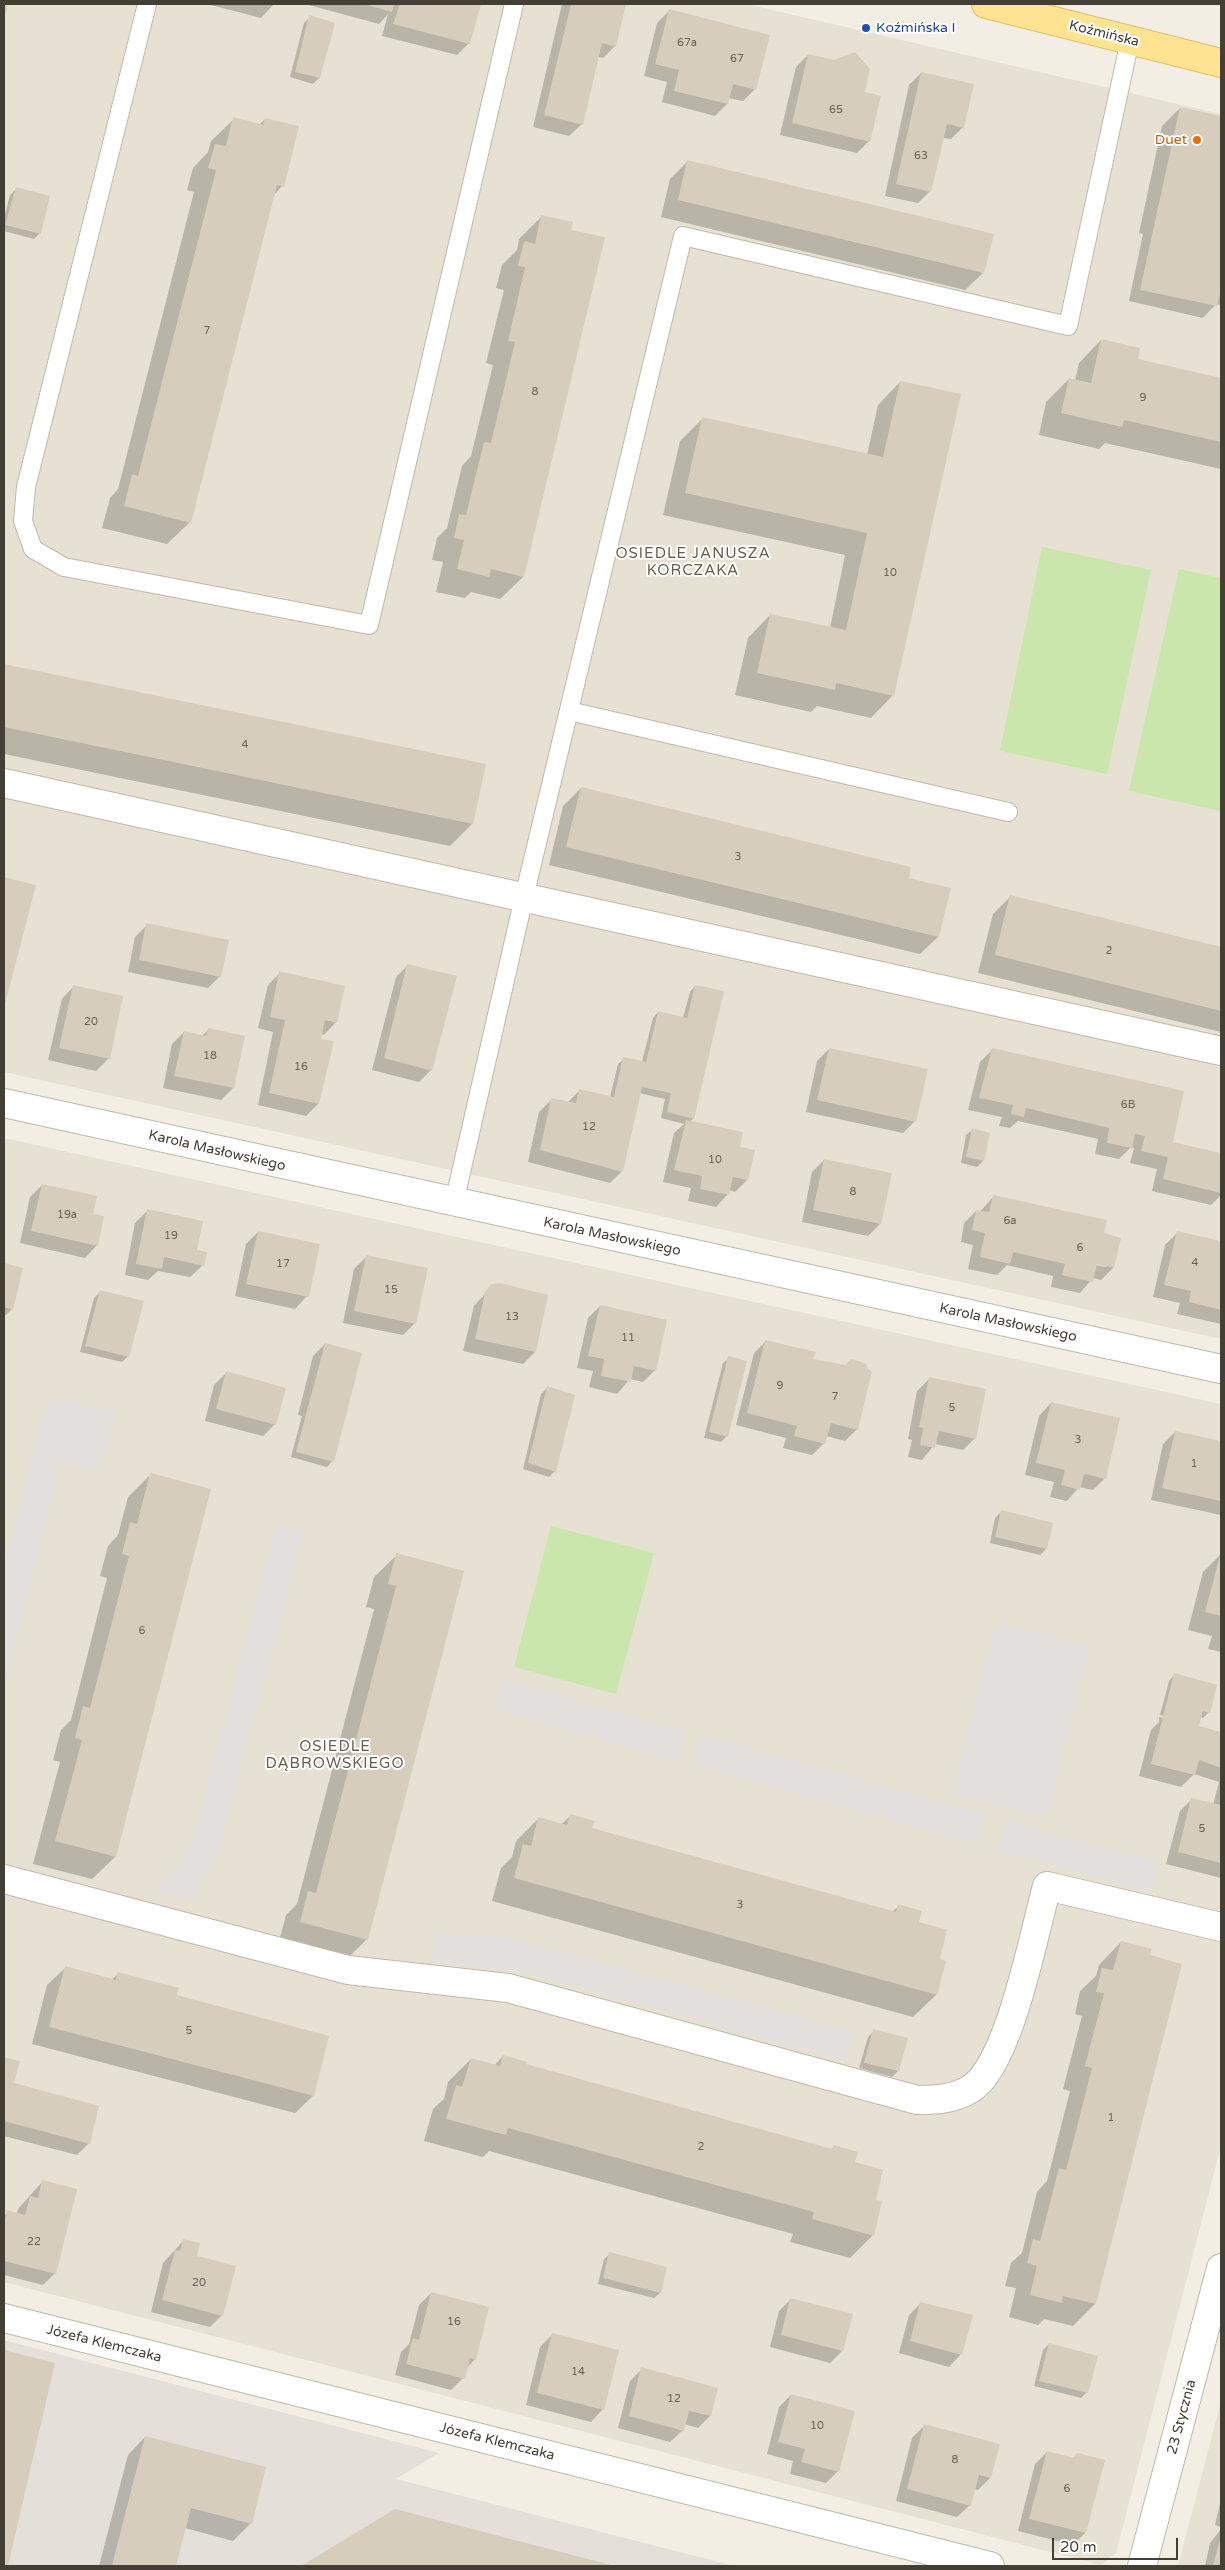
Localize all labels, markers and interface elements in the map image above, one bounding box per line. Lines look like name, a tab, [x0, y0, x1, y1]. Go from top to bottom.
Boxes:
street label: Koźmińska	[1067, 17, 1141, 51]
place label: Koźmińska I	[876, 20, 955, 36]
marker: Koźmińska I	[860, 22, 872, 34]
house number: 67a	[677, 36, 697, 50]
house number: 67	[730, 52, 744, 66]
house number: 65	[829, 103, 843, 117]
place label: Duet	[1155, 132, 1187, 148]
marker: Duet	[1191, 134, 1203, 146]
house number: 63	[914, 149, 928, 163]
house number: 7	[204, 324, 210, 338]
house number: 8	[532, 385, 538, 399]
house number: 9	[1140, 391, 1146, 405]
district label: OSIEDLE JANUSZA KORCZAKA	[614, 545, 772, 580]
house number: 10	[883, 566, 897, 580]
house number: 4	[242, 738, 248, 752]
house number: 3	[735, 850, 741, 864]
house number: 2	[1106, 944, 1112, 958]
house number: 20	[84, 1015, 98, 1029]
house number: 18	[203, 1049, 217, 1063]
house number: 16	[294, 1060, 308, 1074]
house number: 6B	[1121, 1098, 1135, 1112]
house number: 12	[582, 1120, 596, 1134]
street label: Karola Masłowskiego	[147, 1127, 287, 1175]
house number: 10	[708, 1153, 722, 1167]
house number: 8	[850, 1185, 856, 1199]
house number: 19a	[57, 1208, 77, 1222]
street label: Karola Masłowskiego	[542, 1214, 682, 1260]
house number: 6a	[1003, 1214, 1017, 1228]
house number: 19	[164, 1229, 178, 1243]
house number: 6	[1077, 1241, 1083, 1255]
house number: 4	[1192, 1256, 1198, 1270]
house number: 17	[276, 1257, 290, 1271]
house number: 15	[384, 1283, 398, 1297]
street label: Karola Masłowskiego	[938, 1300, 1078, 1346]
house number: 13	[505, 1310, 519, 1324]
house number: 11	[621, 1331, 635, 1345]
house number: 9	[777, 1379, 783, 1393]
house number: 7	[832, 1390, 838, 1404]
house number: 5	[949, 1401, 955, 1415]
house number: 3	[1075, 1433, 1081, 1447]
house number: 1	[1191, 1457, 1197, 1471]
house number: 6	[139, 1624, 145, 1638]
district label: OSIEDLE DĄBROWSKIEGO	[264, 1738, 406, 1773]
house number: 5	[1199, 1822, 1205, 1836]
house number: 3	[737, 1898, 743, 1912]
house number: 5	[186, 2024, 192, 2038]
house number: 1	[1108, 2111, 1114, 2125]
house number: 2	[698, 2140, 704, 2154]
house number: 22	[27, 2235, 41, 2249]
house number: 20	[192, 2276, 206, 2290]
house number: 16	[447, 2315, 461, 2329]
street label: Józefa Klemczaka	[45, 2322, 163, 2366]
house number: 14	[571, 2365, 585, 2379]
street label: 23 Stycznia	[1164, 2378, 1200, 2456]
house number: 12	[667, 2392, 681, 2406]
house number: 10	[810, 2419, 824, 2433]
street label: Józefa Klemczaka	[438, 2420, 556, 2464]
house number: 8	[952, 2453, 958, 2467]
house number: 6	[1064, 2482, 1070, 2496]
scale bar	[1055, 2528, 1181, 2560]
text: 20 m	[1060, 2538, 1097, 2556]

